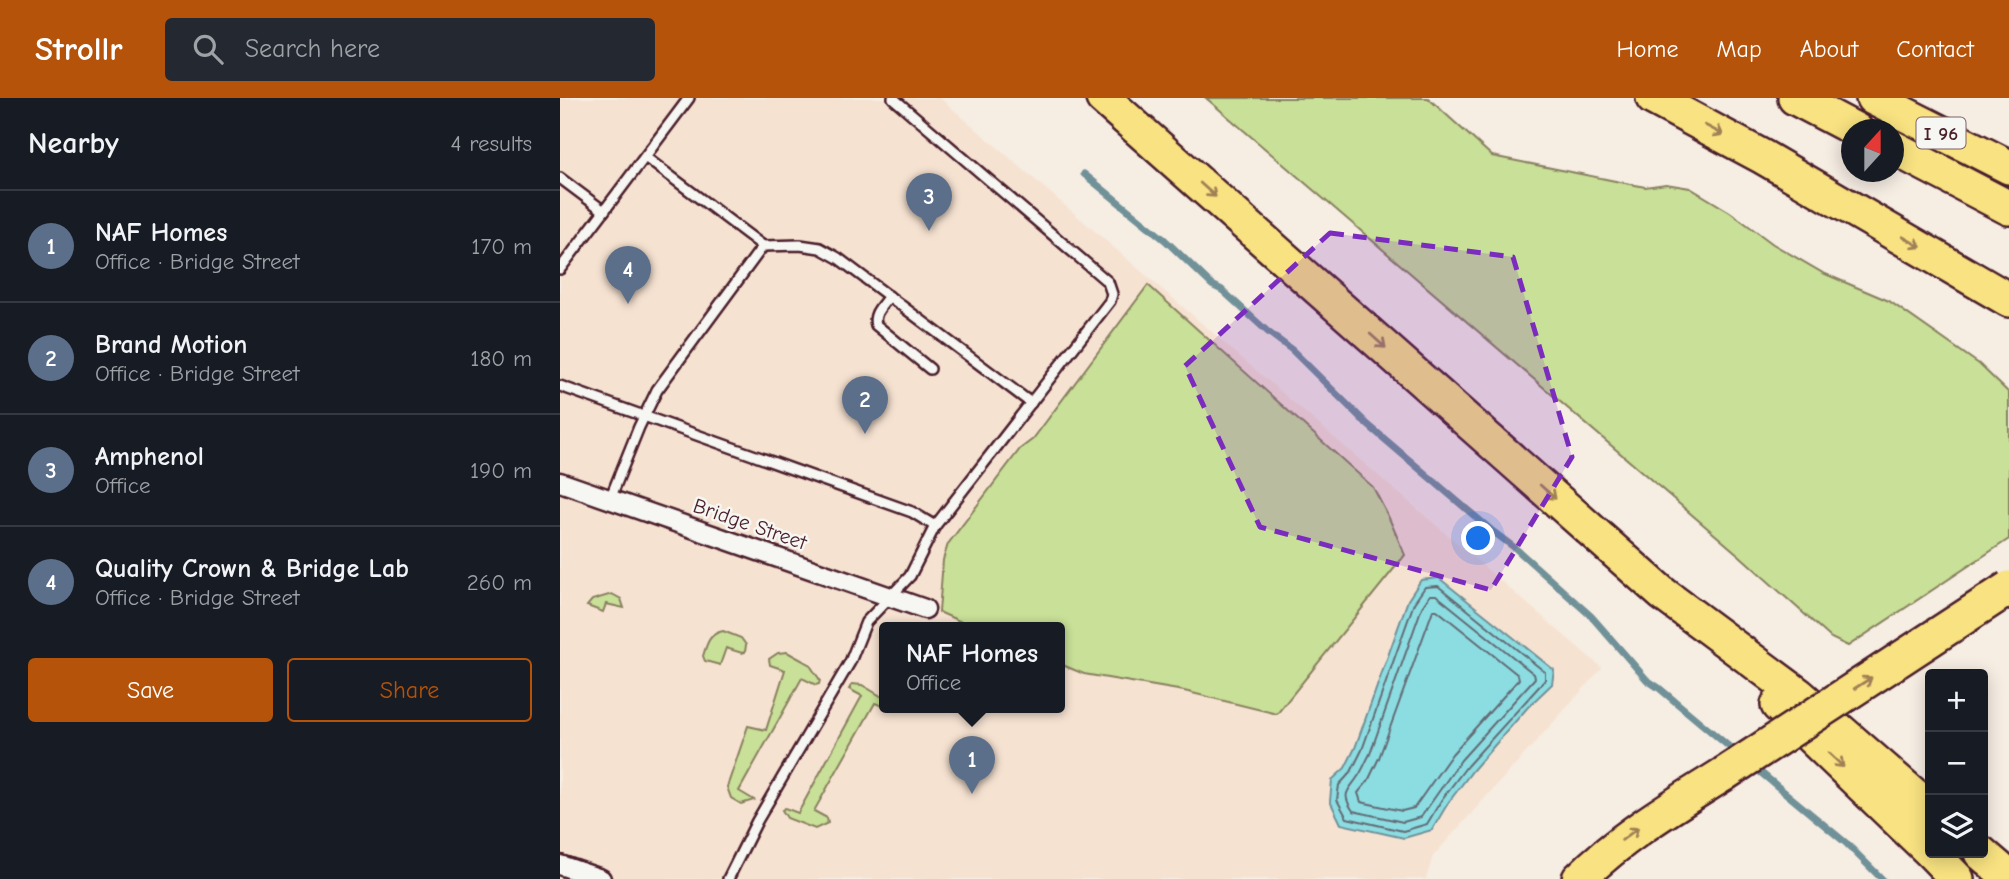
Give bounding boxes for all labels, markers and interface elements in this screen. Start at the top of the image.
search box [165,18,655,81]
text: Strollr [35,30,123,68]
icon: search [189,30,227,68]
text: Search here [245,34,380,64]
text: Home [1617,35,1678,63]
text: Map [1716,35,1762,63]
text: About [1800,35,1858,63]
text: Contact [1896,35,1974,63]
road number: I 96 [1916,118,1966,148]
north arrow [1841,119,1904,182]
one-way arrow [1703,123,1723,137]
text: Nearby [28,126,119,161]
text: 4 results [450,130,532,157]
pin: 3 [906,173,952,231]
one-way arrow [1199,182,1217,198]
text: NAF Homes [95,218,227,248]
text: 1 [46,233,56,260]
text: 170 m [471,233,532,260]
one-way arrow [1901,236,1921,250]
pin: 4 [605,246,651,304]
text: Office · Bridge Street [95,248,300,275]
text: Brand Motion [95,330,247,360]
one-way arrow [1369,333,1387,349]
text: 2 [45,345,57,372]
text: 180 m [470,345,532,372]
text: Office · Bridge Street [95,360,300,387]
pin: 2 [842,376,888,434]
text: Amphenol [95,442,204,472]
text: 3 [45,457,57,484]
text: 190 m [470,457,532,484]
text: Office [95,472,150,499]
one-way arrow [1539,484,1557,500]
street label: Bridge Street [690,493,811,555]
your location [1461,521,1495,555]
text: Quality Crown & Bridge Lab [95,554,409,584]
text: 4 [46,569,56,596]
text: 260 m [467,569,532,596]
text: Office · Bridge Street [95,584,300,611]
popup [879,622,1065,713]
text: NAF Homes [906,639,1038,669]
button: Save [28,658,273,722]
button: Share [287,658,532,722]
text: Office [906,669,961,696]
map controls [1925,669,1988,858]
button: + [1925,669,1988,732]
one-way arrow [1853,676,1872,690]
button: − [1925,732,1988,795]
pin: 1 [949,736,995,794]
one-way arrow [1827,751,1844,768]
button: layers [1925,795,1988,858]
one-way arrow [1621,827,1639,842]

